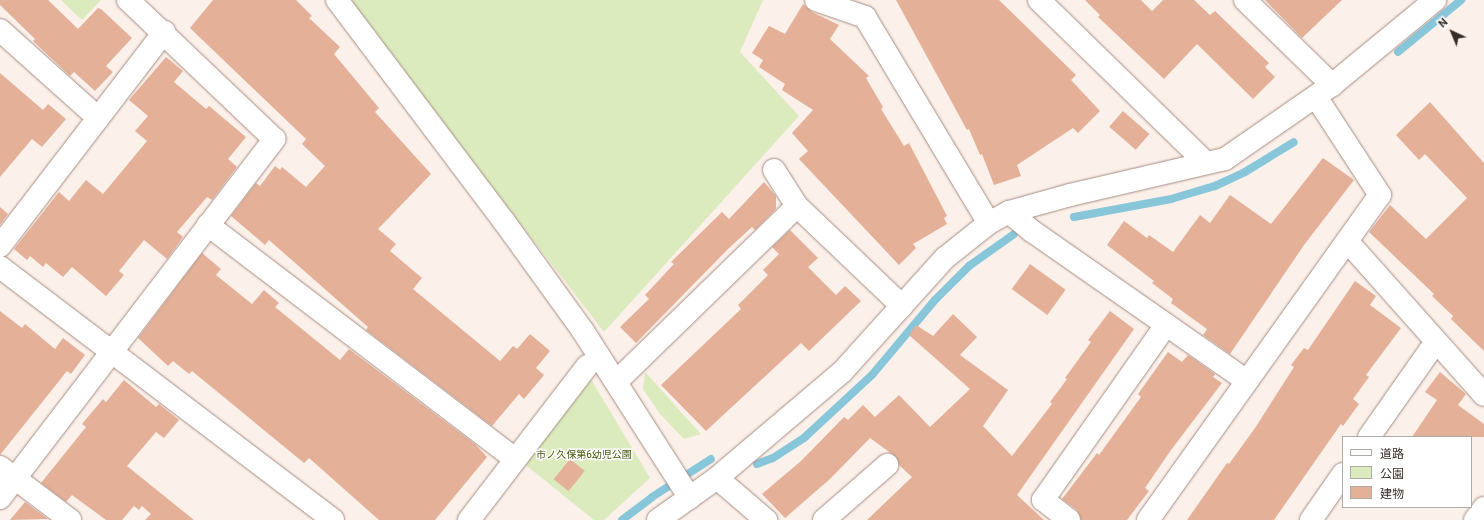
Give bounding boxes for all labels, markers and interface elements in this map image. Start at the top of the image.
north arrow [1432,12,1472,52]
text: N [1436,16,1451,30]
legend [1342,436,1472,508]
text: 道路 [1380,447,1404,461]
park label: 市ノ久保第6幼児公園 [536,449,632,461]
text: 公園 [1380,467,1404,481]
text: 建物 [1380,487,1404,501]

